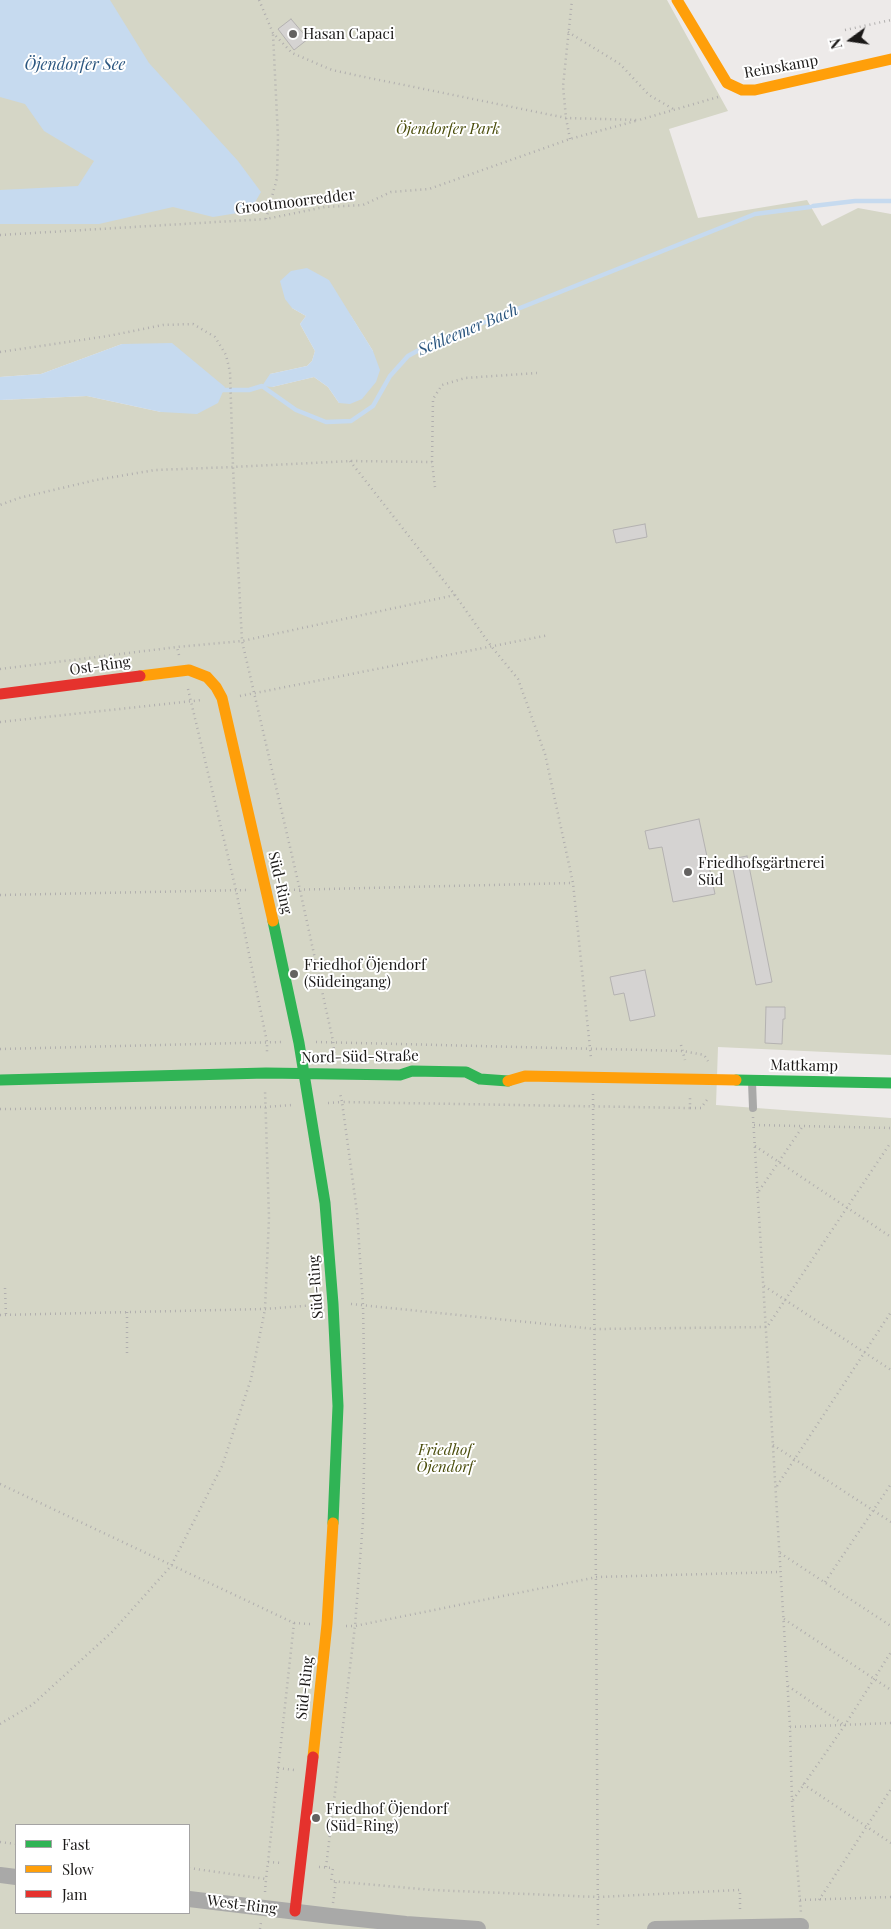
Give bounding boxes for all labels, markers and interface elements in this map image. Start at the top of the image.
north arrow [826,15,876,65]
place label: Hasan Capaci [303,25,394,43]
marker: Hasan Capaci [287,28,299,40]
text: N [826,37,846,51]
street label: Reinskamp [743,52,819,82]
water label: Öjendorfer See [25,55,125,75]
park label: Öjendorfer Park [396,120,500,138]
street label: Grootmoorredder [234,186,356,218]
water label: Schleemer Bach [415,300,521,360]
street label: Ost-Ring [68,653,132,679]
street label: Süd-Ring [264,850,296,916]
place label: Friedhofsgärtnerei Süd [698,854,825,889]
marker: Friedhofsgärtnerei Süd [682,866,694,878]
place label: Friedhof Öjendorf (Südeingang) [304,956,426,991]
marker: Friedhof Öjendorf (Südeingang) [288,968,300,980]
street label: Nord-Süd-Straße [301,1047,419,1067]
street label: Mattkamp [770,1056,838,1076]
street label: Süd-Ring [305,1255,327,1319]
park label: Friedhof Öjendorf [417,1441,473,1476]
street label: Süd-Ring [293,1655,317,1721]
place label: Friedhof Öjendorf (Süd-Ring) [326,1800,448,1835]
marker: Friedhof Öjendorf (Süd-Ring) [310,1812,322,1824]
legend [15,1824,190,1914]
text: Fast [62,1834,90,1854]
text: Slow [62,1859,94,1879]
text: Jam [62,1884,87,1904]
street label: West-Ring [206,1892,278,1918]

